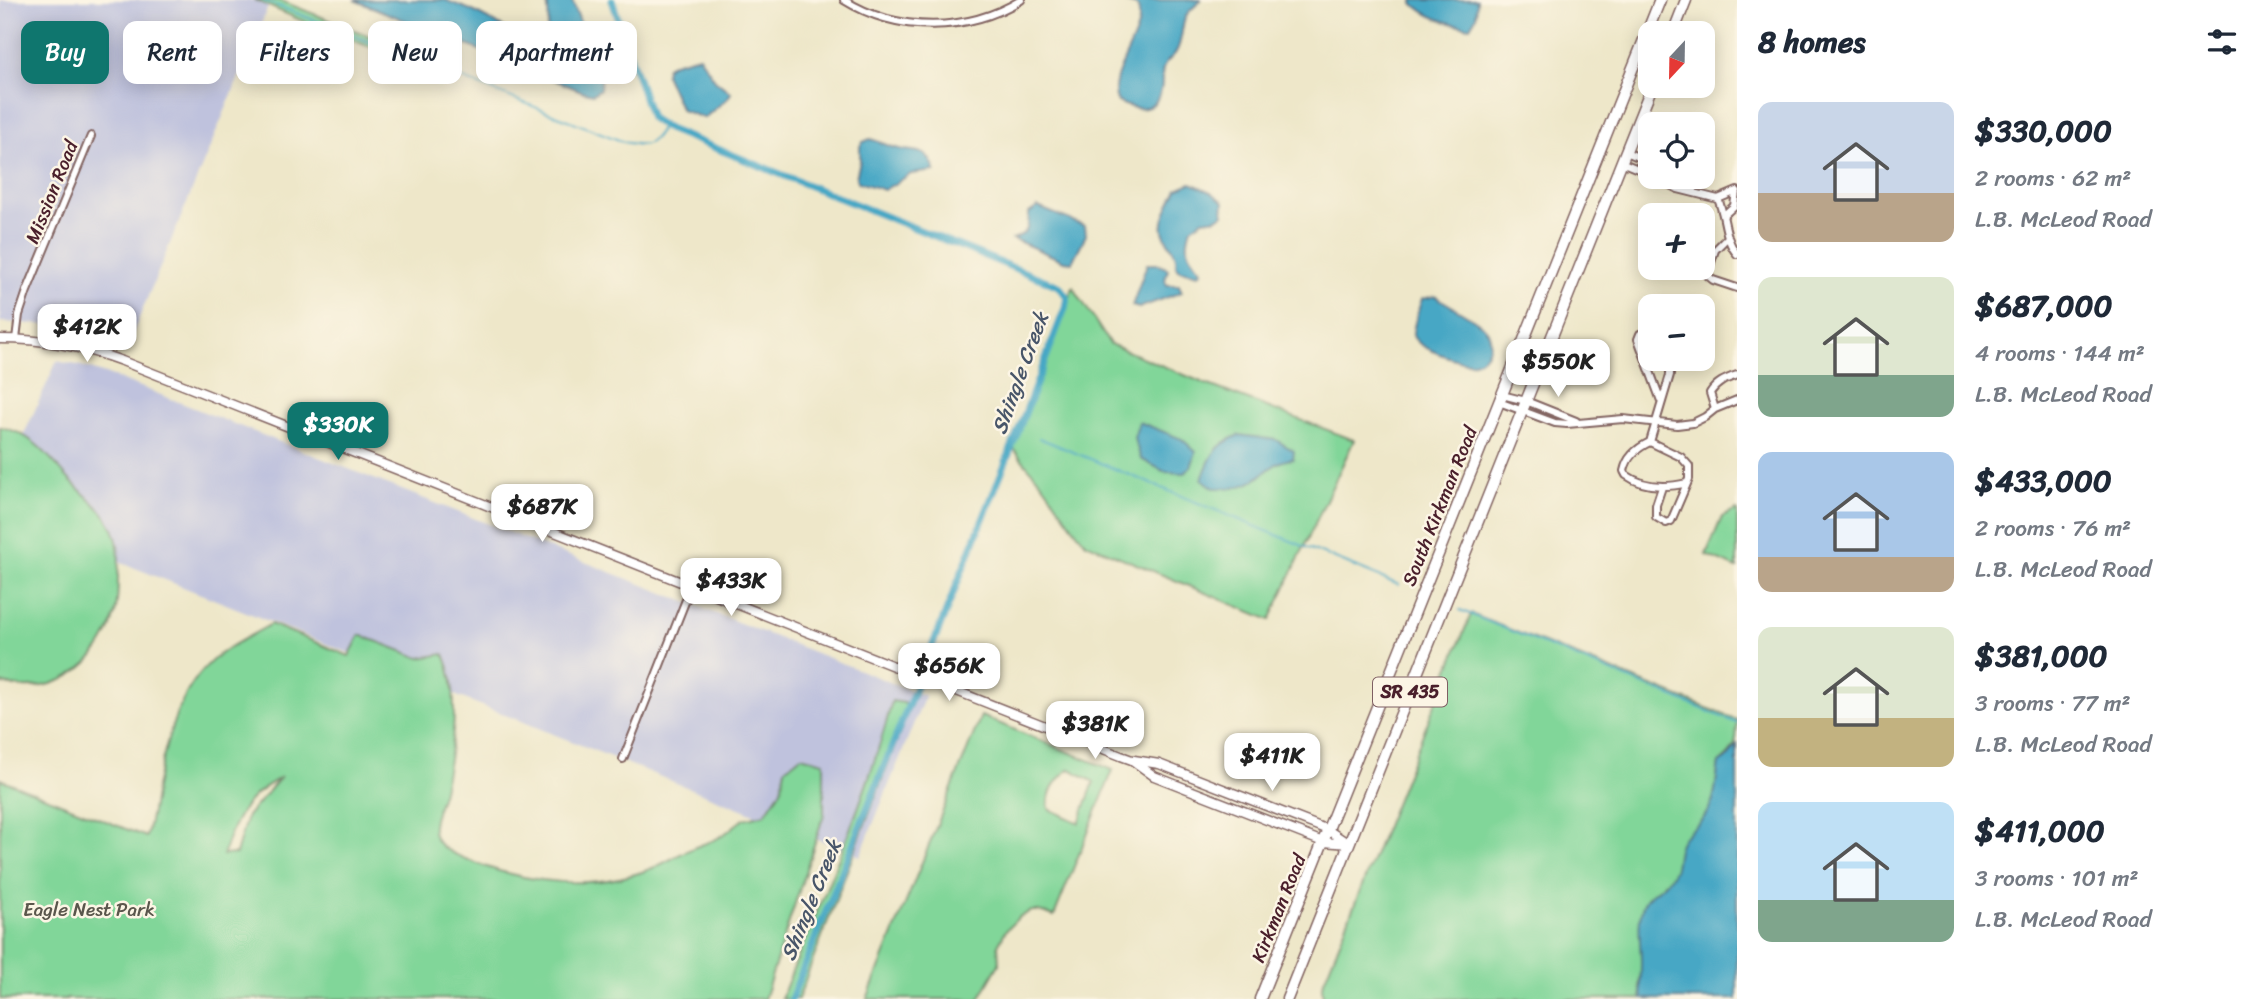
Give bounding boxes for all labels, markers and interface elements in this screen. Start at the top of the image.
text: 8 homes [1758,15,1866,69]
chip: Buy [21,21,109,84]
chip: Rent [123,21,222,84]
chip: Filters [236,21,354,84]
chip: New [368,21,462,84]
chip: Apartment [476,21,637,84]
north arrow [1638,21,1715,98]
map controls [1638,21,1715,371]
icon: filters [2203,23,2241,61]
text: $330,000 [1975,104,2112,158]
button: locate [1638,112,1715,189]
icon: home [1814,130,1898,214]
street label: Mission Road [16,134,88,249]
text: 2 rooms · 62 m² [1975,158,2131,199]
text: L.B. McLeod Road [1975,199,2152,240]
button: + [1638,203,1715,280]
text: $687,000 [1975,279,2112,333]
button: − [1638,294,1715,371]
pin: $412K [38,304,136,364]
water label: Shingle Creek [980,305,1060,440]
icon: home [1814,305,1898,389]
text: $412K [54,306,120,347]
text: 4 rooms · 144 m² [1975,333,2145,374]
pin: $550K [1509,340,1607,399]
text: $550K [1522,341,1594,382]
text: L.B. McLeod Road [1975,374,2152,415]
pin: $330K [289,402,387,462]
text: $330K [303,404,373,445]
street label: South Kirkman Road [1392,419,1487,591]
text: $433,000 [1975,454,2112,508]
icon: home [1814,480,1898,564]
pin: $687K [493,484,591,544]
text: $687K [507,486,577,527]
text: 2 rooms · 76 m² [1975,508,2131,549]
text: L.B. McLeod Road [1975,549,2152,590]
pin: $433K [682,558,780,618]
text: $433K [696,560,766,601]
text: $381,000 [1975,629,2108,683]
pin: $656K [900,644,998,703]
text: $656K [914,645,984,686]
icon: home [1814,655,1898,739]
road number: SR 435 [1373,678,1447,706]
text: 3 rooms · 77 m² [1975,683,2131,724]
pin: $381K [1046,702,1144,761]
text: $381K [1062,703,1128,744]
text: L.B. McLeod Road [1975,724,2152,765]
pin: $411K [1223,734,1321,793]
text: $411K [1240,735,1304,776]
text: $411,000 [1975,804,2105,858]
icon: home [1814,830,1898,914]
water label: Shingle Creek [769,832,853,966]
street label: Kirkman Road [1242,848,1316,967]
text: 3 rooms · 101 m² [1975,858,2139,899]
park label: Eagle Nest Park [23,893,155,926]
text: L.B. McLeod Road [1975,899,2152,940]

